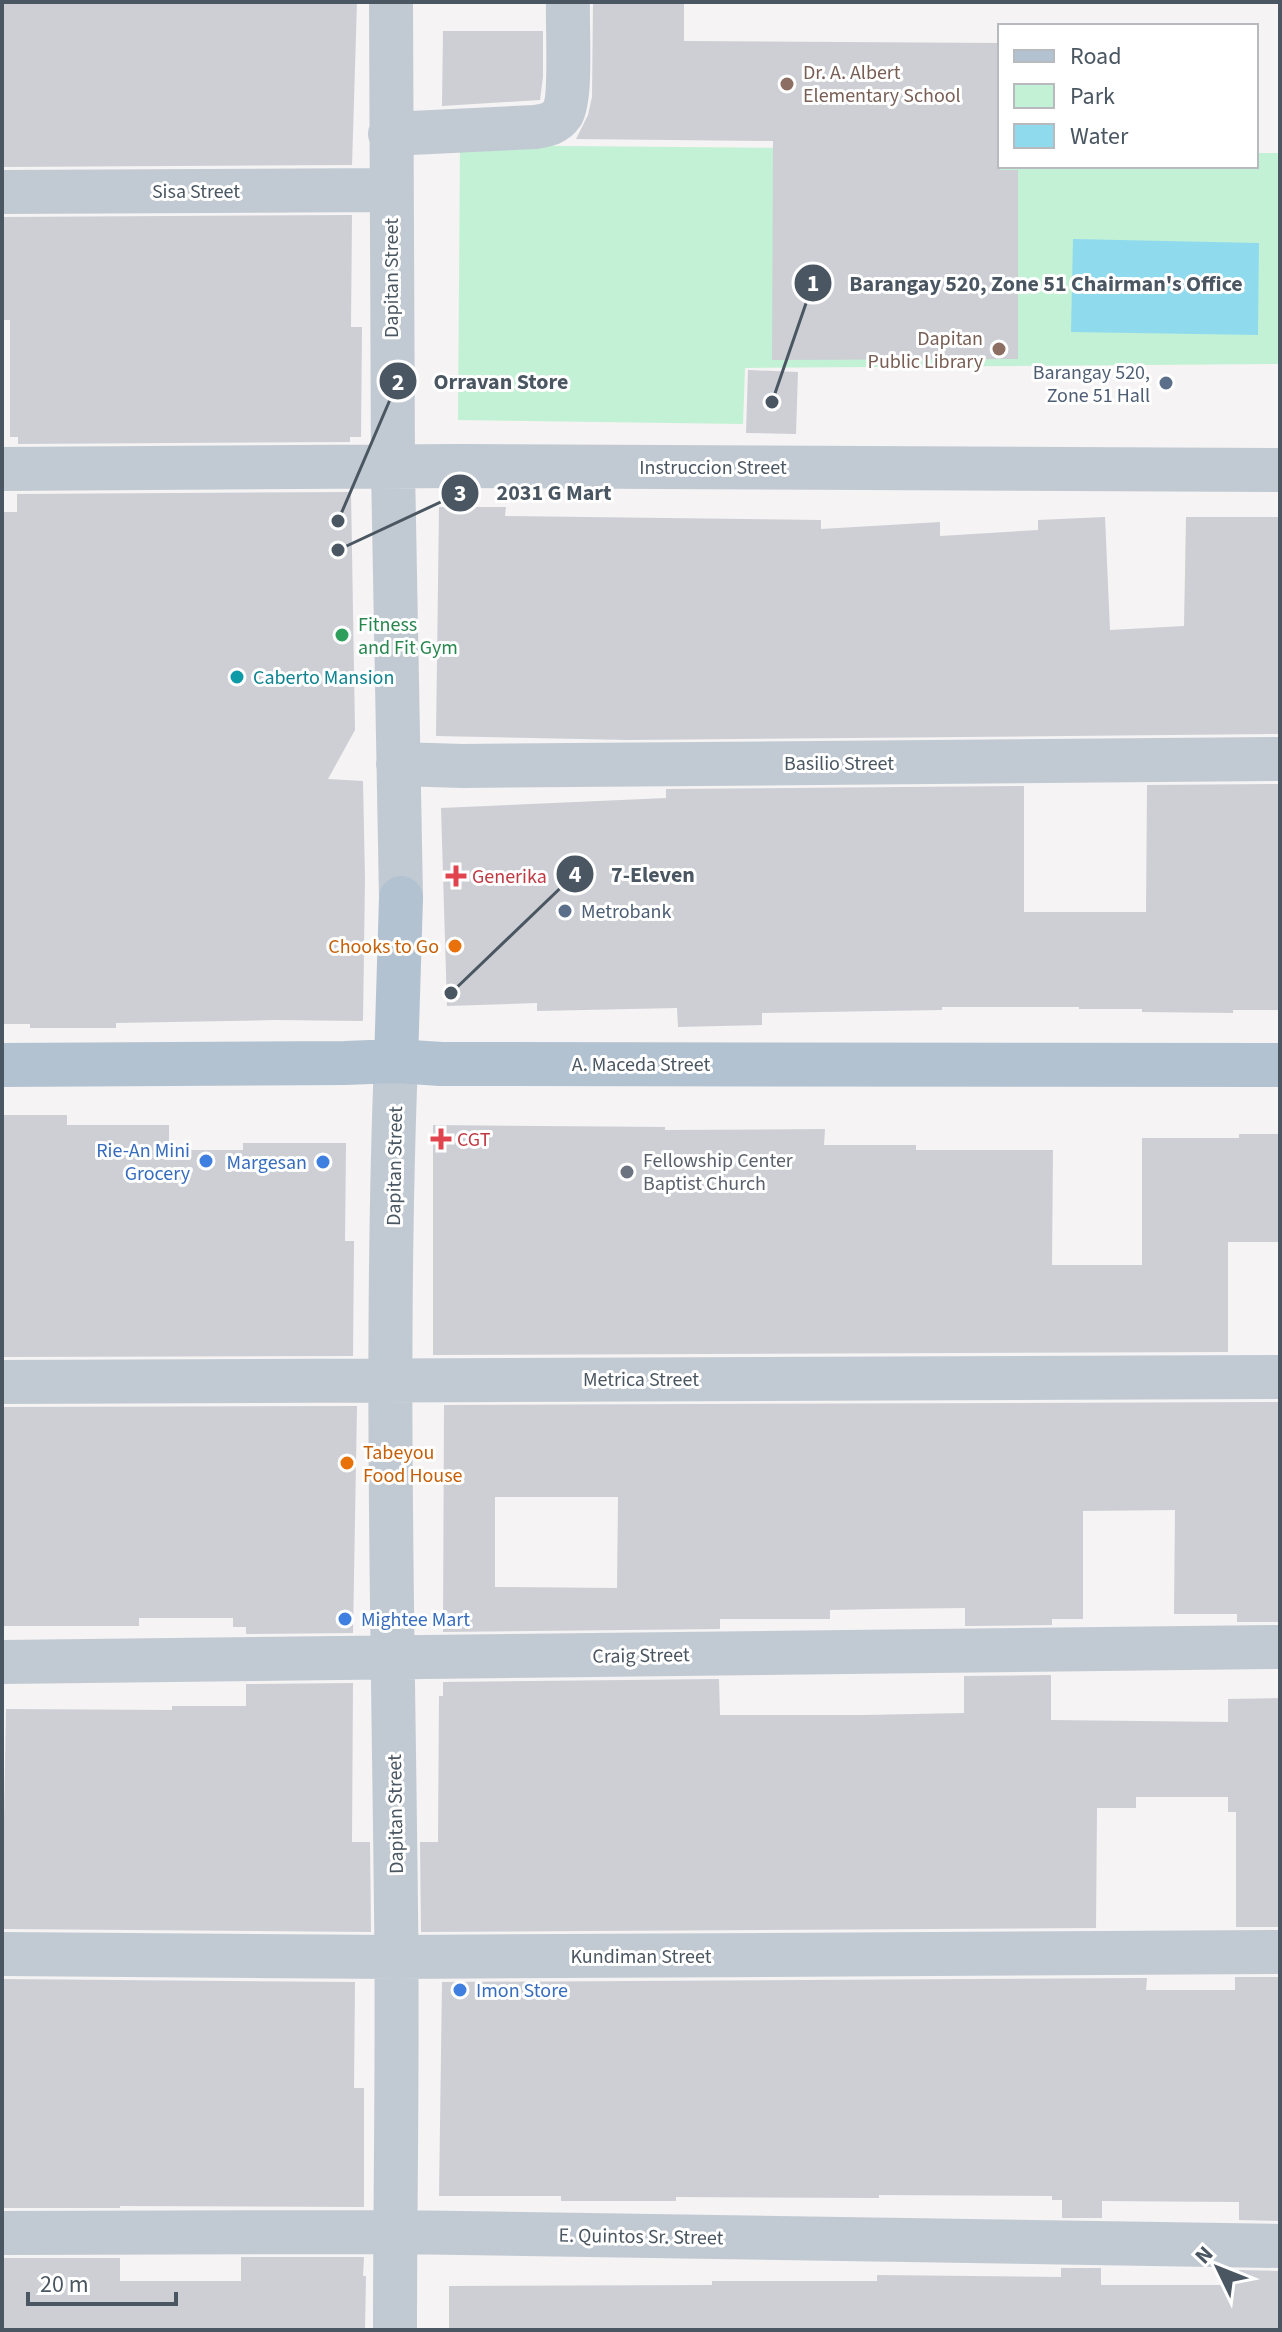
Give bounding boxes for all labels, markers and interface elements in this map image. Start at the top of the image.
legend [998,24,1258,168]
text: Road [1070,39,1122,74]
place label: Dr. A. Albert Elementary School [803,59,961,110]
marker: Dr. A. Albert Elementary School [778,75,796,93]
text: Park [1070,79,1115,114]
text: Water [1070,119,1129,154]
street label: Sisa Street [152,178,240,206]
street label: Dapitan Street [378,218,406,338]
callout: Barangay 520, Zone 51 Chairman's Office [793,260,1258,306]
text: 1 [807,266,819,301]
text: Barangay 520, Zone 51 Chairman's Office [849,268,1243,300]
place label: Dapitan Public Library [868,325,984,376]
marker: Dapitan Public Library [990,340,1008,358]
callout: Orravan Store [378,358,584,404]
place label: Barangay 520, Zone 51 Hall [1033,359,1150,410]
text: 2 [392,365,404,400]
text: Orravan Store [434,366,568,398]
marker: Barangay 520, Zone 51 Hall [1157,374,1175,392]
street label: Instruccion Street [639,454,787,482]
callout: 2031 G Mart [440,470,627,516]
text: 3 [454,476,466,511]
text: 2031 G Mart [497,477,612,509]
place label: Fitness and Fit Gym [358,611,458,662]
marker: Fitness and Fit Gym [333,626,351,644]
place label: Caberto Mansion [253,664,394,692]
marker: Caberto Mansion [228,668,246,686]
street label: Basilio Street [784,750,894,778]
callout: 7-Eleven [555,851,711,897]
text: 4 [569,857,582,892]
text: 7-Eleven [611,859,695,891]
place label: Generika [472,863,547,891]
marker: Generika [447,867,465,885]
place label: Metrobank [581,898,671,926]
marker: Metrobank [556,902,574,920]
place label: Chooks to Go [328,933,439,961]
marker: Chooks to Go [446,937,464,955]
street label: A. Maceda Street [572,1051,710,1079]
street label: Dapitan Street [380,1106,410,1226]
place label: CGT [457,1126,491,1154]
marker: CGT [432,1130,450,1148]
place label: Rie-An Mini Grocery [96,1137,191,1188]
place label: Fellowship Center Baptist Church [643,1147,793,1198]
place label: Margesan [227,1149,307,1177]
marker: Rie-An Mini Grocery [197,1152,215,1170]
marker: Margesan [314,1153,332,1171]
marker: Fellowship Center Baptist Church [618,1163,636,1181]
street label: Metrica Street [583,1366,699,1394]
place label: Tabeyou Food House [363,1439,463,1490]
marker: Tabeyou Food House [338,1454,356,1472]
place label: Mightee Mart [361,1606,470,1634]
marker: Mightee Mart [336,1610,354,1628]
street label: Craig Street [592,1641,690,1671]
street label: Dapitan Street [381,1754,411,1874]
street label: Kundiman Street [571,1943,712,1971]
place label: Imon Store [476,1977,568,2005]
marker: Imon Store [451,1981,469,1999]
street label: E. Quintos Sr. Street [558,2222,724,2252]
north arrow [1178,2228,1258,2308]
text: N [1187,2239,1221,2271]
scale bar [28,2256,176,2306]
text: 20 m [40,2267,89,2302]

